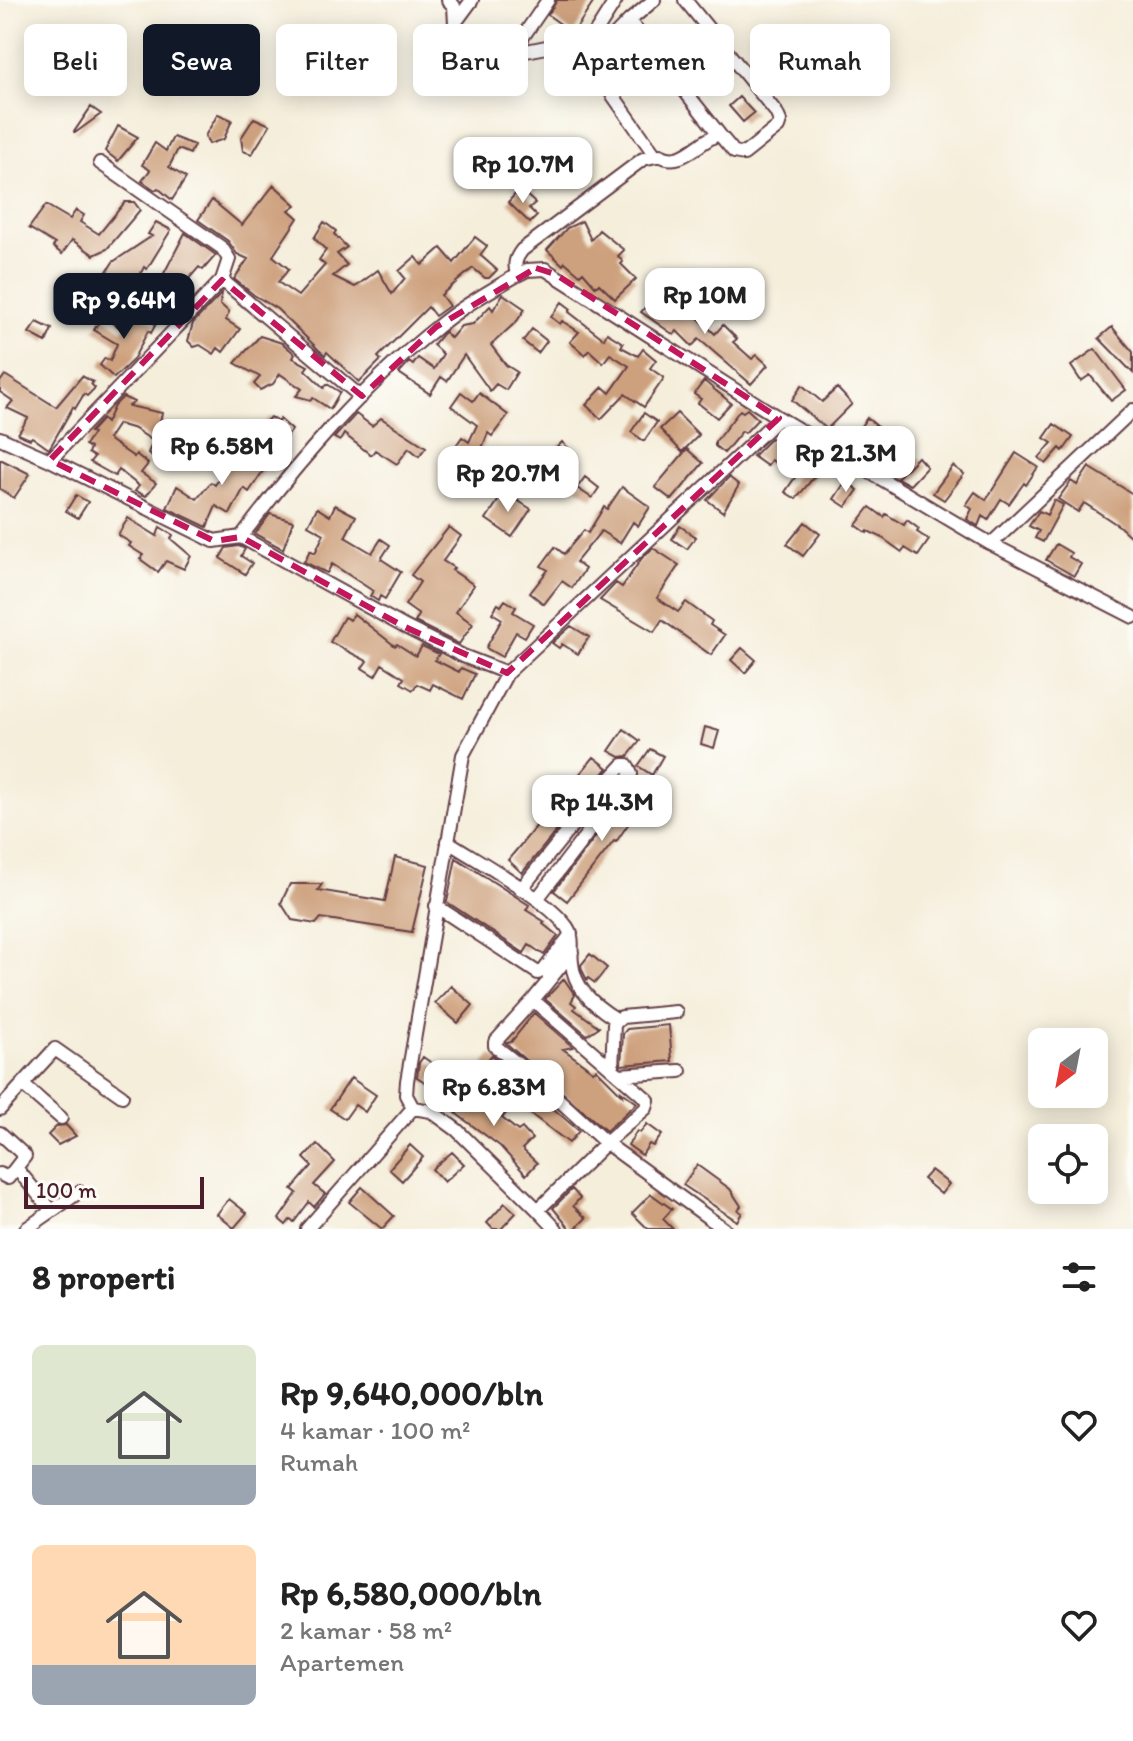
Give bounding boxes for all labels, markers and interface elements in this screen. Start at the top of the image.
chip: Beli [24,24,127,96]
chip: Sewa [143,24,260,96]
chip: Filter [276,24,397,96]
chip: Baru [413,24,528,96]
chip: Apartemen [544,24,734,96]
chip: Rumah [750,24,890,96]
pin: Rp 10.7M [440,137,606,205]
text: Rp 10.7M [471,147,575,179]
pin: Rp 10M [640,268,770,336]
pin: Rp 9.64M [41,273,207,341]
text: Rp 10M [663,278,747,310]
text: Rp 9.64M [71,283,177,315]
pin: Rp 6.58M [139,419,305,487]
pin: Rp 21.3M [763,426,929,494]
text: Rp 6.58M [170,429,274,461]
text: Rp 21.3M [795,436,897,468]
pin: Rp 20.7M [425,446,591,514]
text: Rp 20.7M [456,456,560,488]
pin: Rp 14.3M [519,775,685,843]
text: Rp 14.3M [550,785,654,817]
north arrow [1028,1028,1108,1108]
map controls [1028,1028,1108,1204]
pin: Rp 6.83M [411,1060,577,1128]
text: Rp 6.83M [442,1070,546,1102]
button: locate [1028,1124,1108,1204]
scale bar [24,1173,204,1209]
text: 100 m [36,1177,97,1204]
icon: filters [1057,1255,1101,1299]
text: 8 properti [32,1257,175,1298]
text: Rp 9,640,000/bln [280,1373,543,1414]
icon: home [96,1377,192,1473]
icon: heart [1057,1403,1101,1447]
text: 4 kamar · 100 m² [280,1414,470,1446]
text: Rumah [280,1446,358,1478]
text: Rp 6,580,000/bln [280,1573,541,1614]
icon: home [96,1577,192,1673]
icon: heart [1057,1603,1101,1647]
text: 2 kamar · 58 m² [280,1614,452,1646]
text: Apartemen [280,1646,404,1678]

